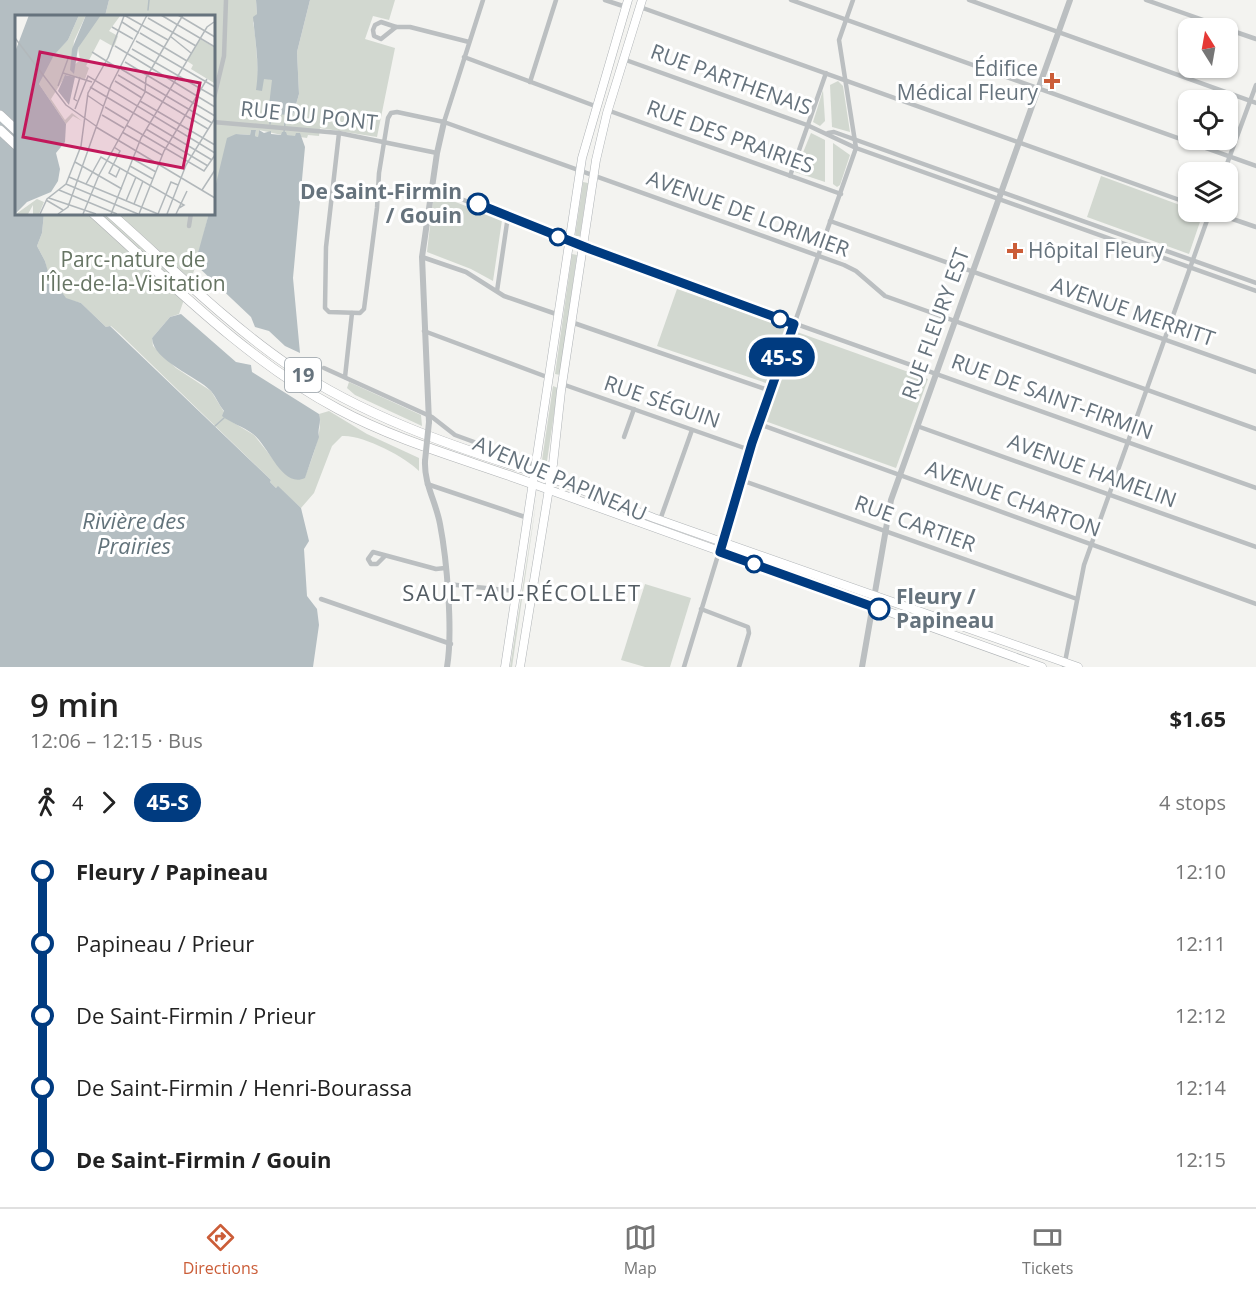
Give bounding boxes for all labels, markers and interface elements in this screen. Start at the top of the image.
inset map [15,15,214,214]
north arrow [1178,18,1238,78]
map controls [1178,18,1238,222]
street label: RUE PARTHENAIS [647,37,816,121]
place label: Édifice Médical Fleury [897,54,1038,106]
marker: Édifice Médical Fleury [1043,72,1061,90]
button: locate [1178,90,1238,150]
street label: RUE DES PRAIRIES [643,93,818,179]
street label: RUE DU PONT [239,94,379,136]
button: layers [1178,162,1238,222]
street label: AVENUE DE LORIMIER [643,163,854,263]
place label: De Saint-Firmin / Gouin [300,177,462,229]
marker: De Saint-Firmin / Gouin [467,193,489,215]
unlabelled marker [549,228,567,246]
place label: Hôpital Fleury [1028,236,1165,264]
marker: Hôpital Fleury [1006,242,1024,260]
street label: RUE FLEURY EST [895,244,976,403]
park label: Parc-nature de l'Île-de-la-Visitation [40,245,226,297]
street label: AVENUE MERRITT [1048,270,1219,352]
unlabelled marker [771,310,789,328]
line badge: 45-S [740,338,824,376]
text: 45-S [761,343,803,371]
street label: RUE DE SAINT-FIRMIN [948,347,1157,446]
road number: 19 [285,358,321,392]
street label: RUE SÉGUIN [601,368,724,434]
street label: AVENUE HAMELIN [1004,427,1181,514]
street label: AVENUE PAPINEAU [469,429,652,527]
street label: AVENUE CHARTON [922,453,1105,543]
street label: RUE CARTIER [851,488,980,558]
water label: Rivière des Prairies [82,505,186,560]
unlabelled marker [745,555,763,573]
district label: SAULT-AU-RÉCOLLET [402,577,642,607]
place label: Fleury / Papineau [896,582,994,634]
marker: Fleury / Papineau [868,598,890,620]
text: 9 min [30,682,119,727]
text: $1.65 [1169,703,1226,733]
text: 12:06 – 12:15 · Bus [30,727,203,754]
icon: walk [30,786,63,819]
icon: forward [92,786,125,819]
text: 45-S [146,788,189,816]
text: 4 [72,789,83,816]
text: 4 stops [1159,789,1226,816]
text: Fleury / Papineau [76,856,268,886]
text: 12:10 [1175,858,1226,885]
text: Papineau / Prieur [76,928,254,958]
text: 12:11 [1175,930,1226,957]
text: De Saint-Firmin / Prieur [76,1000,316,1030]
text: 12:12 [1175,1002,1226,1029]
text: De Saint-Firmin / Henri-Bourassa [76,1072,412,1102]
text: 12:14 [1175,1074,1226,1101]
text: De Saint-Firmin / Gouin [76,1144,331,1174]
text: 12:15 [1175,1146,1226,1173]
tab: Directions [183,1221,258,1279]
tab: Map [624,1221,657,1279]
tab: Tickets [1022,1221,1073,1279]

